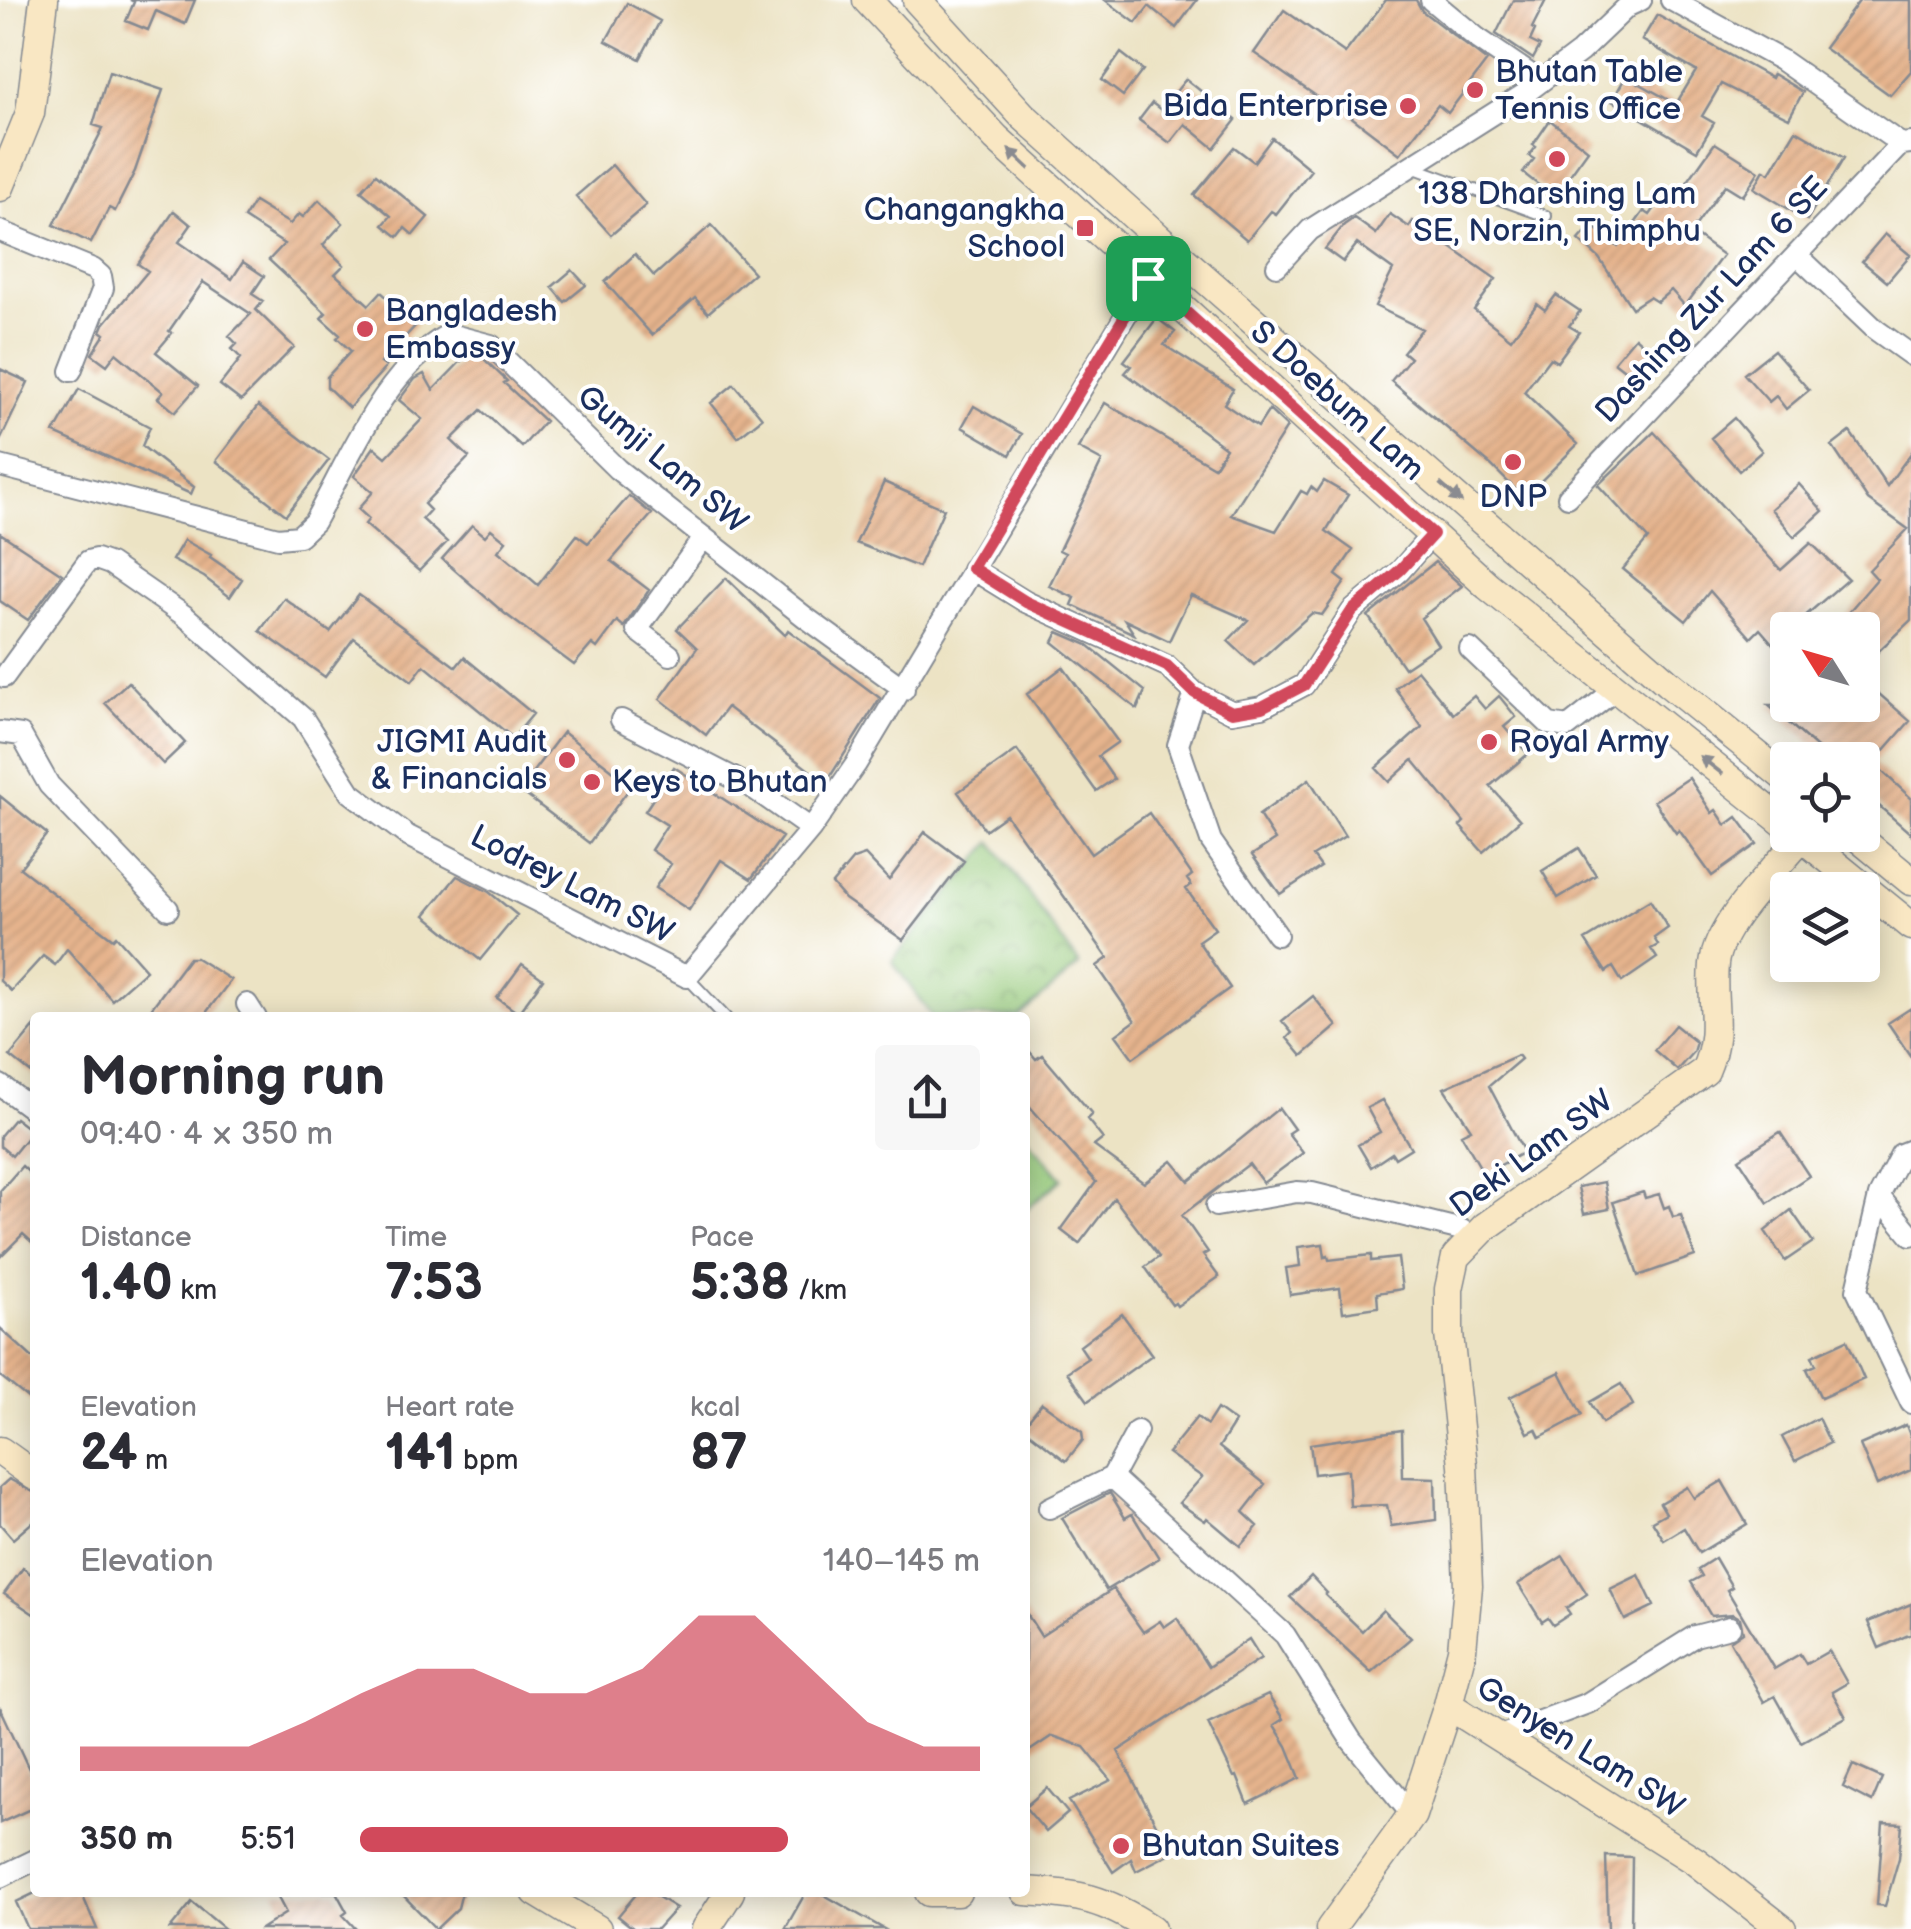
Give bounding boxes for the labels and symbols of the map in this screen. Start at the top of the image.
place label: Bhutan Table Tennis Office [1495,53,1683,129]
marker: Bhutan Table Tennis Office [1464,79,1486,101]
place label: Bida Enterprise [1163,87,1388,126]
marker: Bida Enterprise [1397,95,1419,117]
one-way arrow [1007,148,1031,171]
marker: 138 Dharshing Lam SE, Norzin, Thimphu [1546,148,1568,170]
street label: Dashing Zur Lam 6 SE [1588,169,1836,431]
place label: 138 Dharshing Lam SE, Norzin, Thimphu [1413,175,1701,251]
place label: Changangkha School [864,191,1065,267]
marker: Changangkha School [1074,217,1096,239]
pin [1106,236,1191,321]
place label: Bangladesh Embassy [385,292,557,368]
street label: S Doebum Lam [1242,313,1432,489]
marker: Bangladesh Embassy [354,318,376,340]
street label: Gumji Lam SW [569,377,755,543]
marker: DNP [1502,451,1524,473]
place label: DNP [1479,478,1547,517]
one-way arrow [1438,481,1463,503]
north arrow [1770,612,1880,722]
place label: JIGMI Audit & Financials [371,723,547,799]
place label: Royal Army [1509,723,1670,762]
marker: Royal Army [1478,731,1500,753]
marker: JIGMI Audit & Financials [556,749,578,771]
one-way arrow [1698,756,1724,776]
place label: Keys to Bhutan [612,763,828,802]
marker: Keys to Bhutan [581,771,603,793]
street label: Lodrey Lam SW [464,817,680,953]
street label: Deki Lam SW [1443,1082,1621,1226]
street label: Genyen Lam SW [1469,1668,1691,1828]
place label: Bhutan Suites [1141,1827,1340,1866]
marker: Bhutan Suites [1110,1835,1132,1857]

